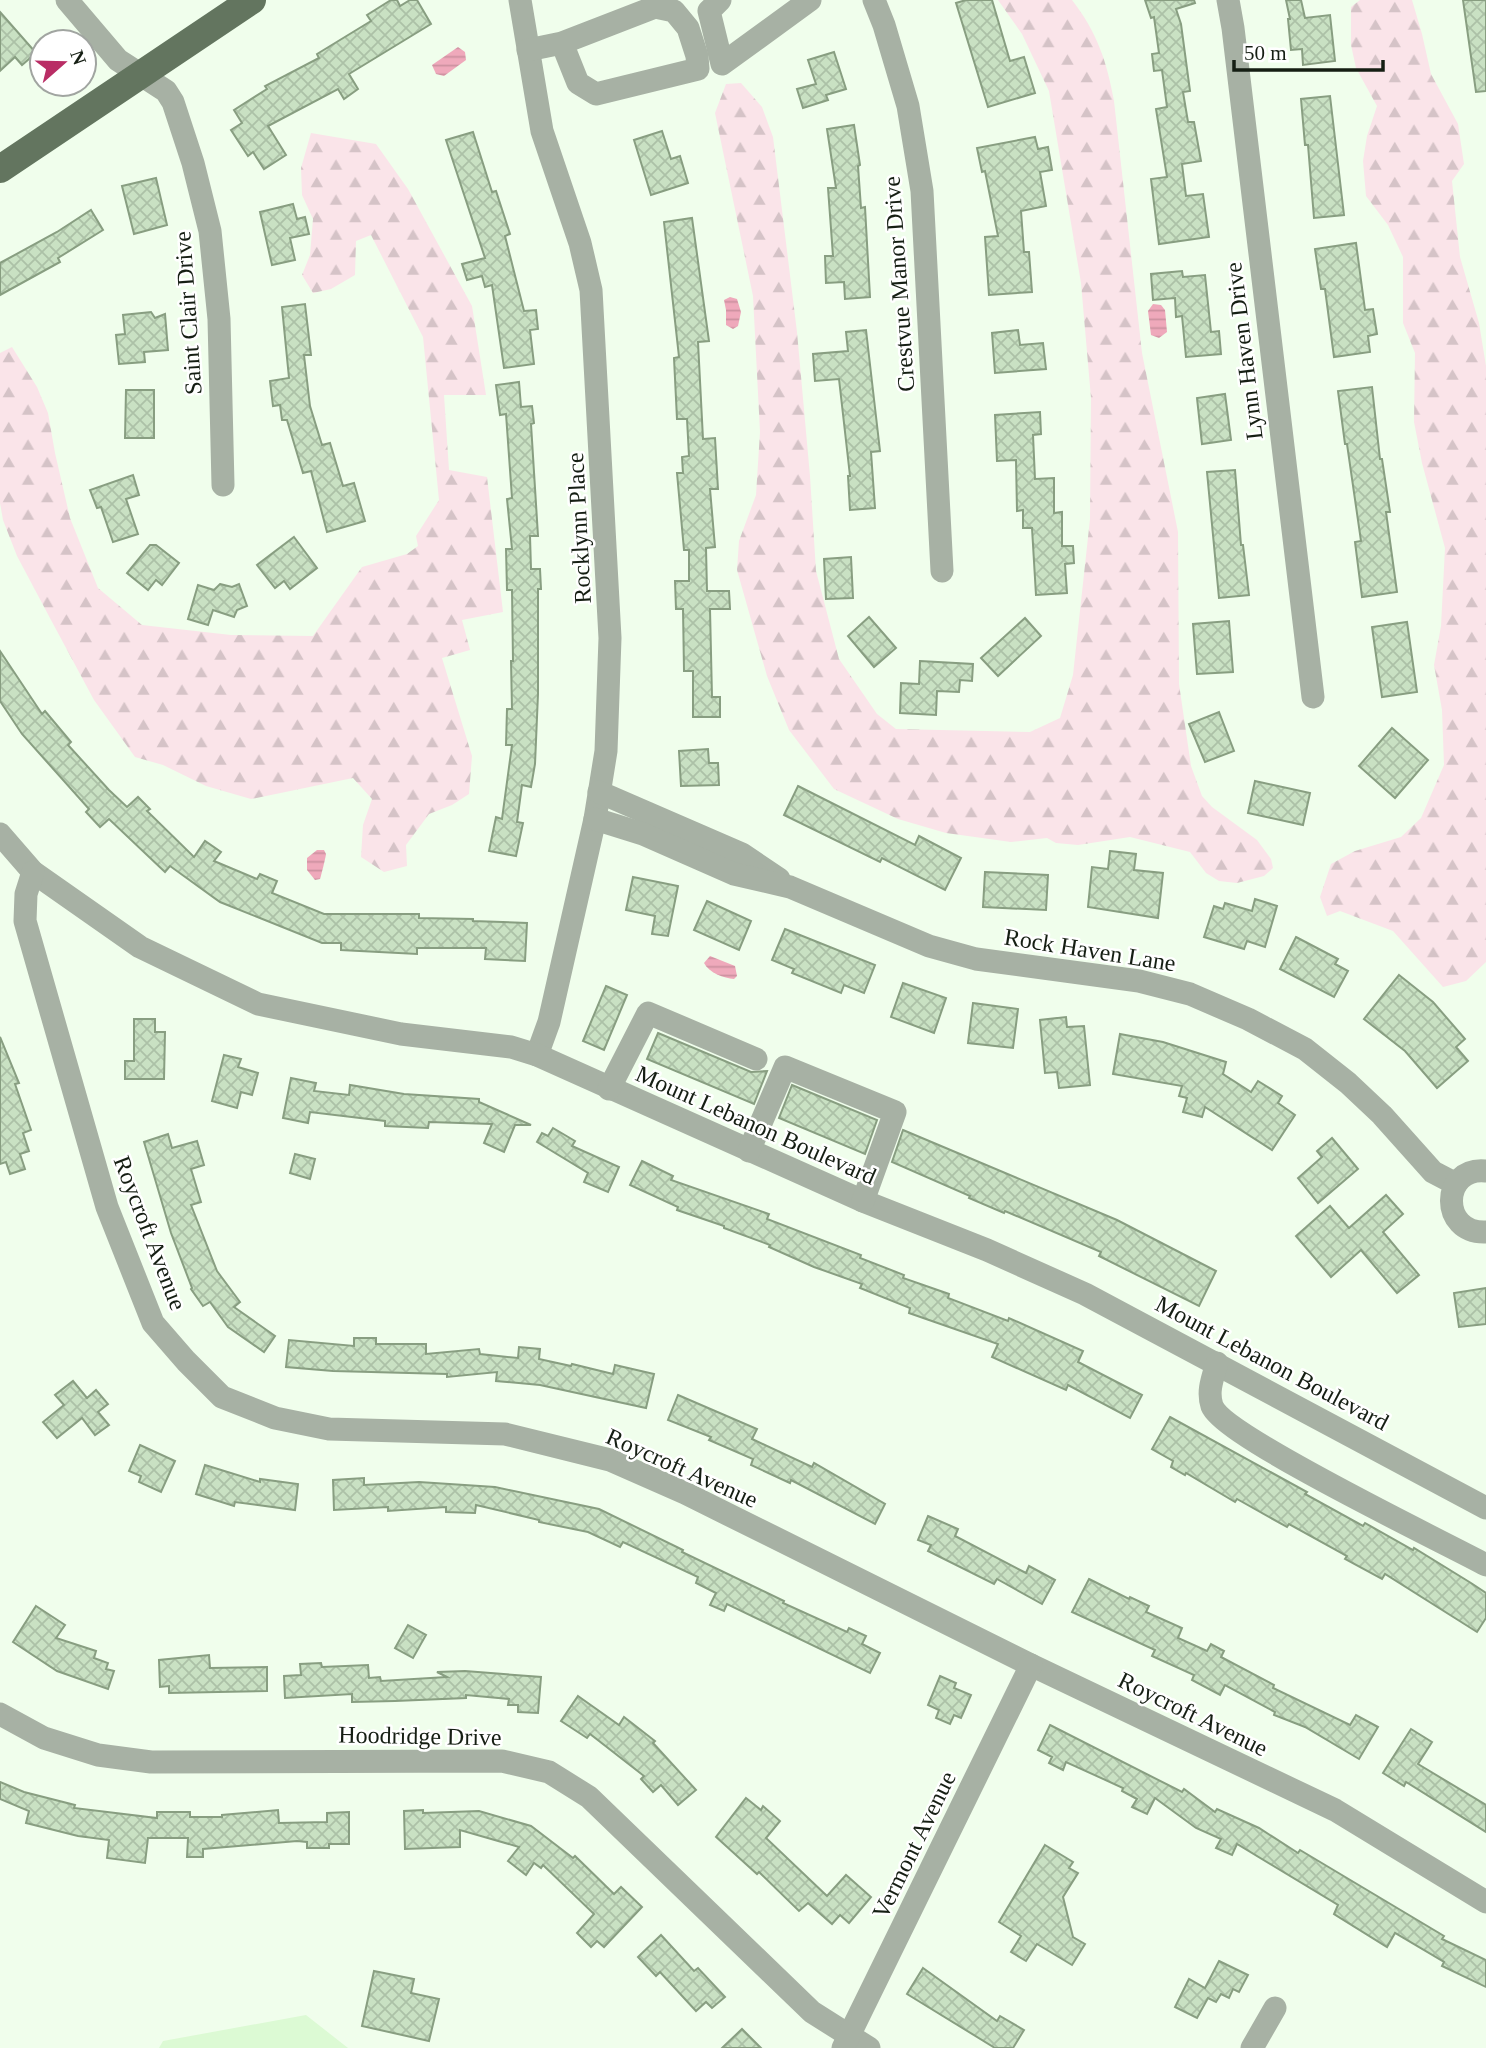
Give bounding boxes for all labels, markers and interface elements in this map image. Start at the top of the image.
north arrow [28,28,98,98]
scale bar [1234,28,1383,72]
text: 50 m [1244,41,1287,65]
text: N [66,47,91,68]
street label: Crestvue Manor Drive [878,175,920,393]
street label: Saint Clair Drive [169,230,207,396]
street label: Lynn Haven Drive [1220,261,1268,441]
street label: Rocklynn Place [562,452,596,604]
street label: Rock Haven Lane [1002,924,1178,976]
street label: Mount Lebanon Boulevard [632,1060,880,1190]
street label: Roycroft Avenue [109,1152,191,1314]
street label: Mount Lebanon Boulevard [1151,1291,1393,1435]
street label: Roycroft Avenue [602,1423,762,1513]
street label: Roycroft Avenue [1114,1667,1272,1761]
street label: Hoodridge Drive [338,1722,502,1750]
street label: Vermont Avenue [867,1767,961,1923]

